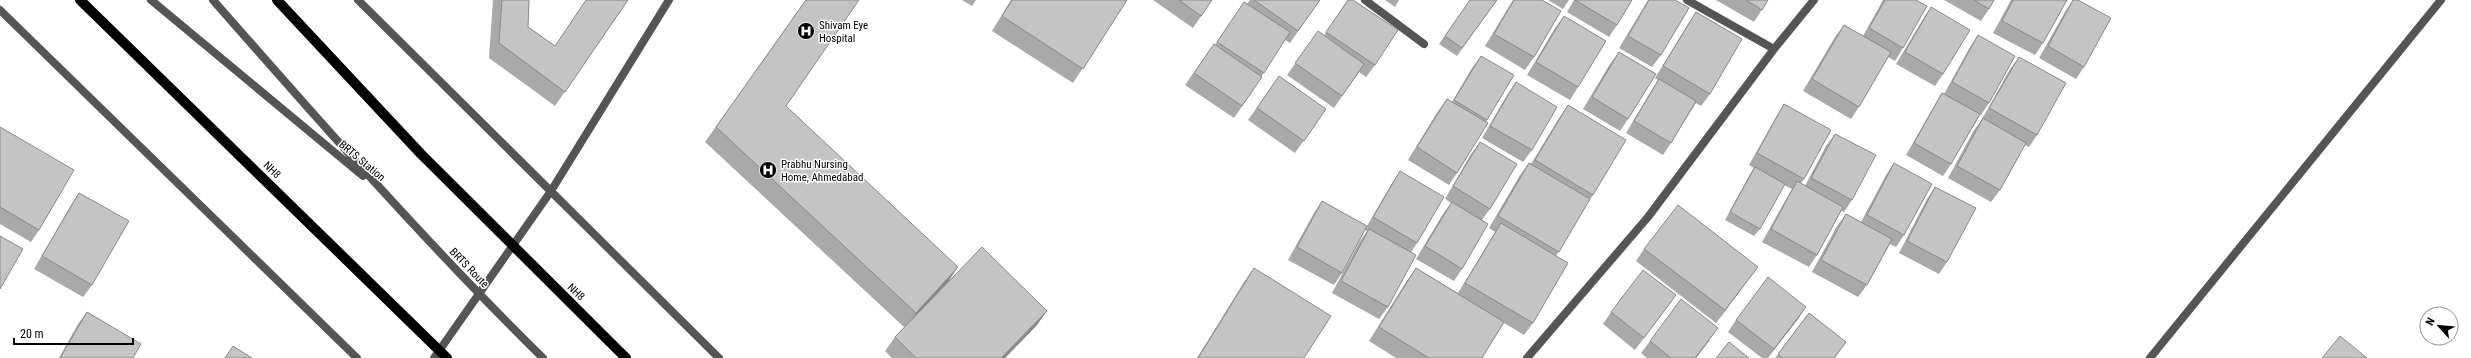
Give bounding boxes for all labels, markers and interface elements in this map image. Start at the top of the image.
place label: Shivam Eye Hospital [819,19,868,45]
hospital icon: Shivam Eye Hospital [796,21,816,41]
street label: BRTS Station [336,138,388,184]
place label: Prabhu Nursing Home, Ahmedabad [781,158,863,184]
street label: NH8 [261,159,283,181]
hospital icon: Prabhu Nursing Home, Ahmedabad [758,160,778,180]
street label: BRTS Route [447,245,491,291]
street label: NH8 [565,281,587,303]
north arrow [2419,306,2459,346]
text: N [2423,316,2438,328]
scale bar [14,320,133,346]
text: 20 m [20,327,44,341]

